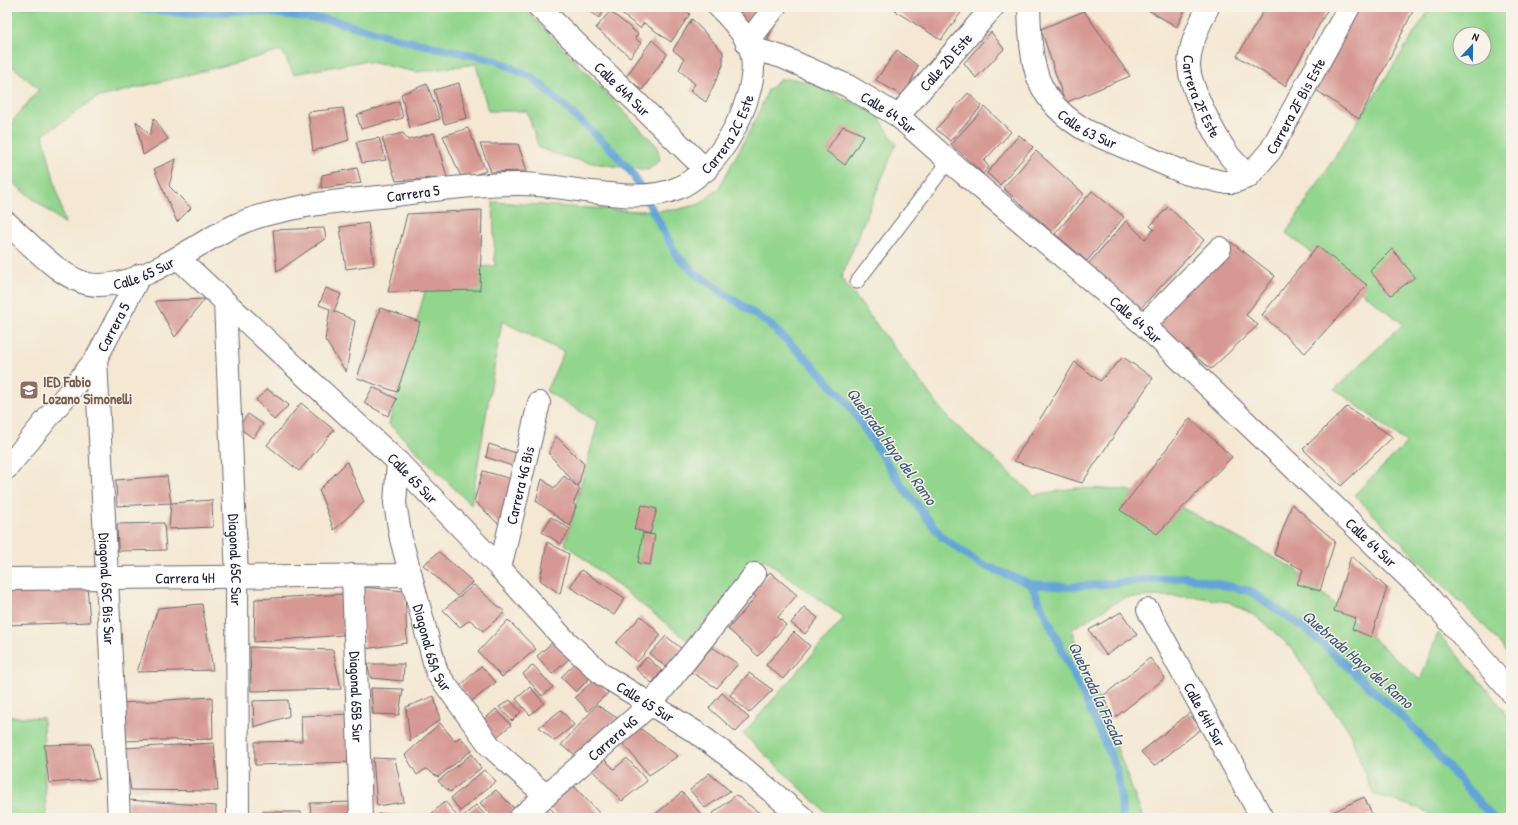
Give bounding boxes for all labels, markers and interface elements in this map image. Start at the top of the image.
north arrow [1452,26,1492,66]
street label: Calle 2D Este [914,28,977,95]
text: N [1470,29,1481,44]
street label: Carrera 2F Este [1178,54,1226,141]
street label: Carrera 2F Bis Este [1260,54,1330,158]
street label: Calle 64A Sur [590,56,656,121]
street label: Calle 64 Sur [857,86,922,139]
street label: Carrera 2C Este [696,92,758,179]
street label: Calle 63 Sur [1053,104,1121,153]
street label: Carrera 5 [385,179,441,207]
street label: Calle 65 Sur [111,251,178,294]
street label: Calle 64 Sur [1106,290,1168,348]
street label: Carrera 5 [91,298,135,355]
place label: IED Fabio Lozano Simonelli [43,371,132,409]
school or university icon: IED Fabio Lozano Simonelli [18,379,40,401]
water label: Quebrada Haya del Ramo [842,383,943,510]
street label: Carrera 4G Bis [500,444,539,527]
street label: Calle 65 Sur [383,447,443,509]
street label: Calle 64 Sur [1341,512,1402,572]
street label: Diagonal 65C Sur [224,513,248,606]
street label: Diagonal 65C Bis Sur [94,532,121,645]
street label: Carrera 4H [155,566,215,588]
street label: Diagonal 65A Sur [408,602,457,696]
water label: Quebrada Haya del Ramo [1298,605,1419,714]
water label: Quebrada la Fiscala [1063,638,1131,750]
street label: Diagonal 65B Sur [345,651,369,743]
street label: Calle 65 Sur [613,675,679,727]
street label: Calle 64H Sur [1179,678,1232,751]
street label: Carrera 4G [583,710,642,765]

